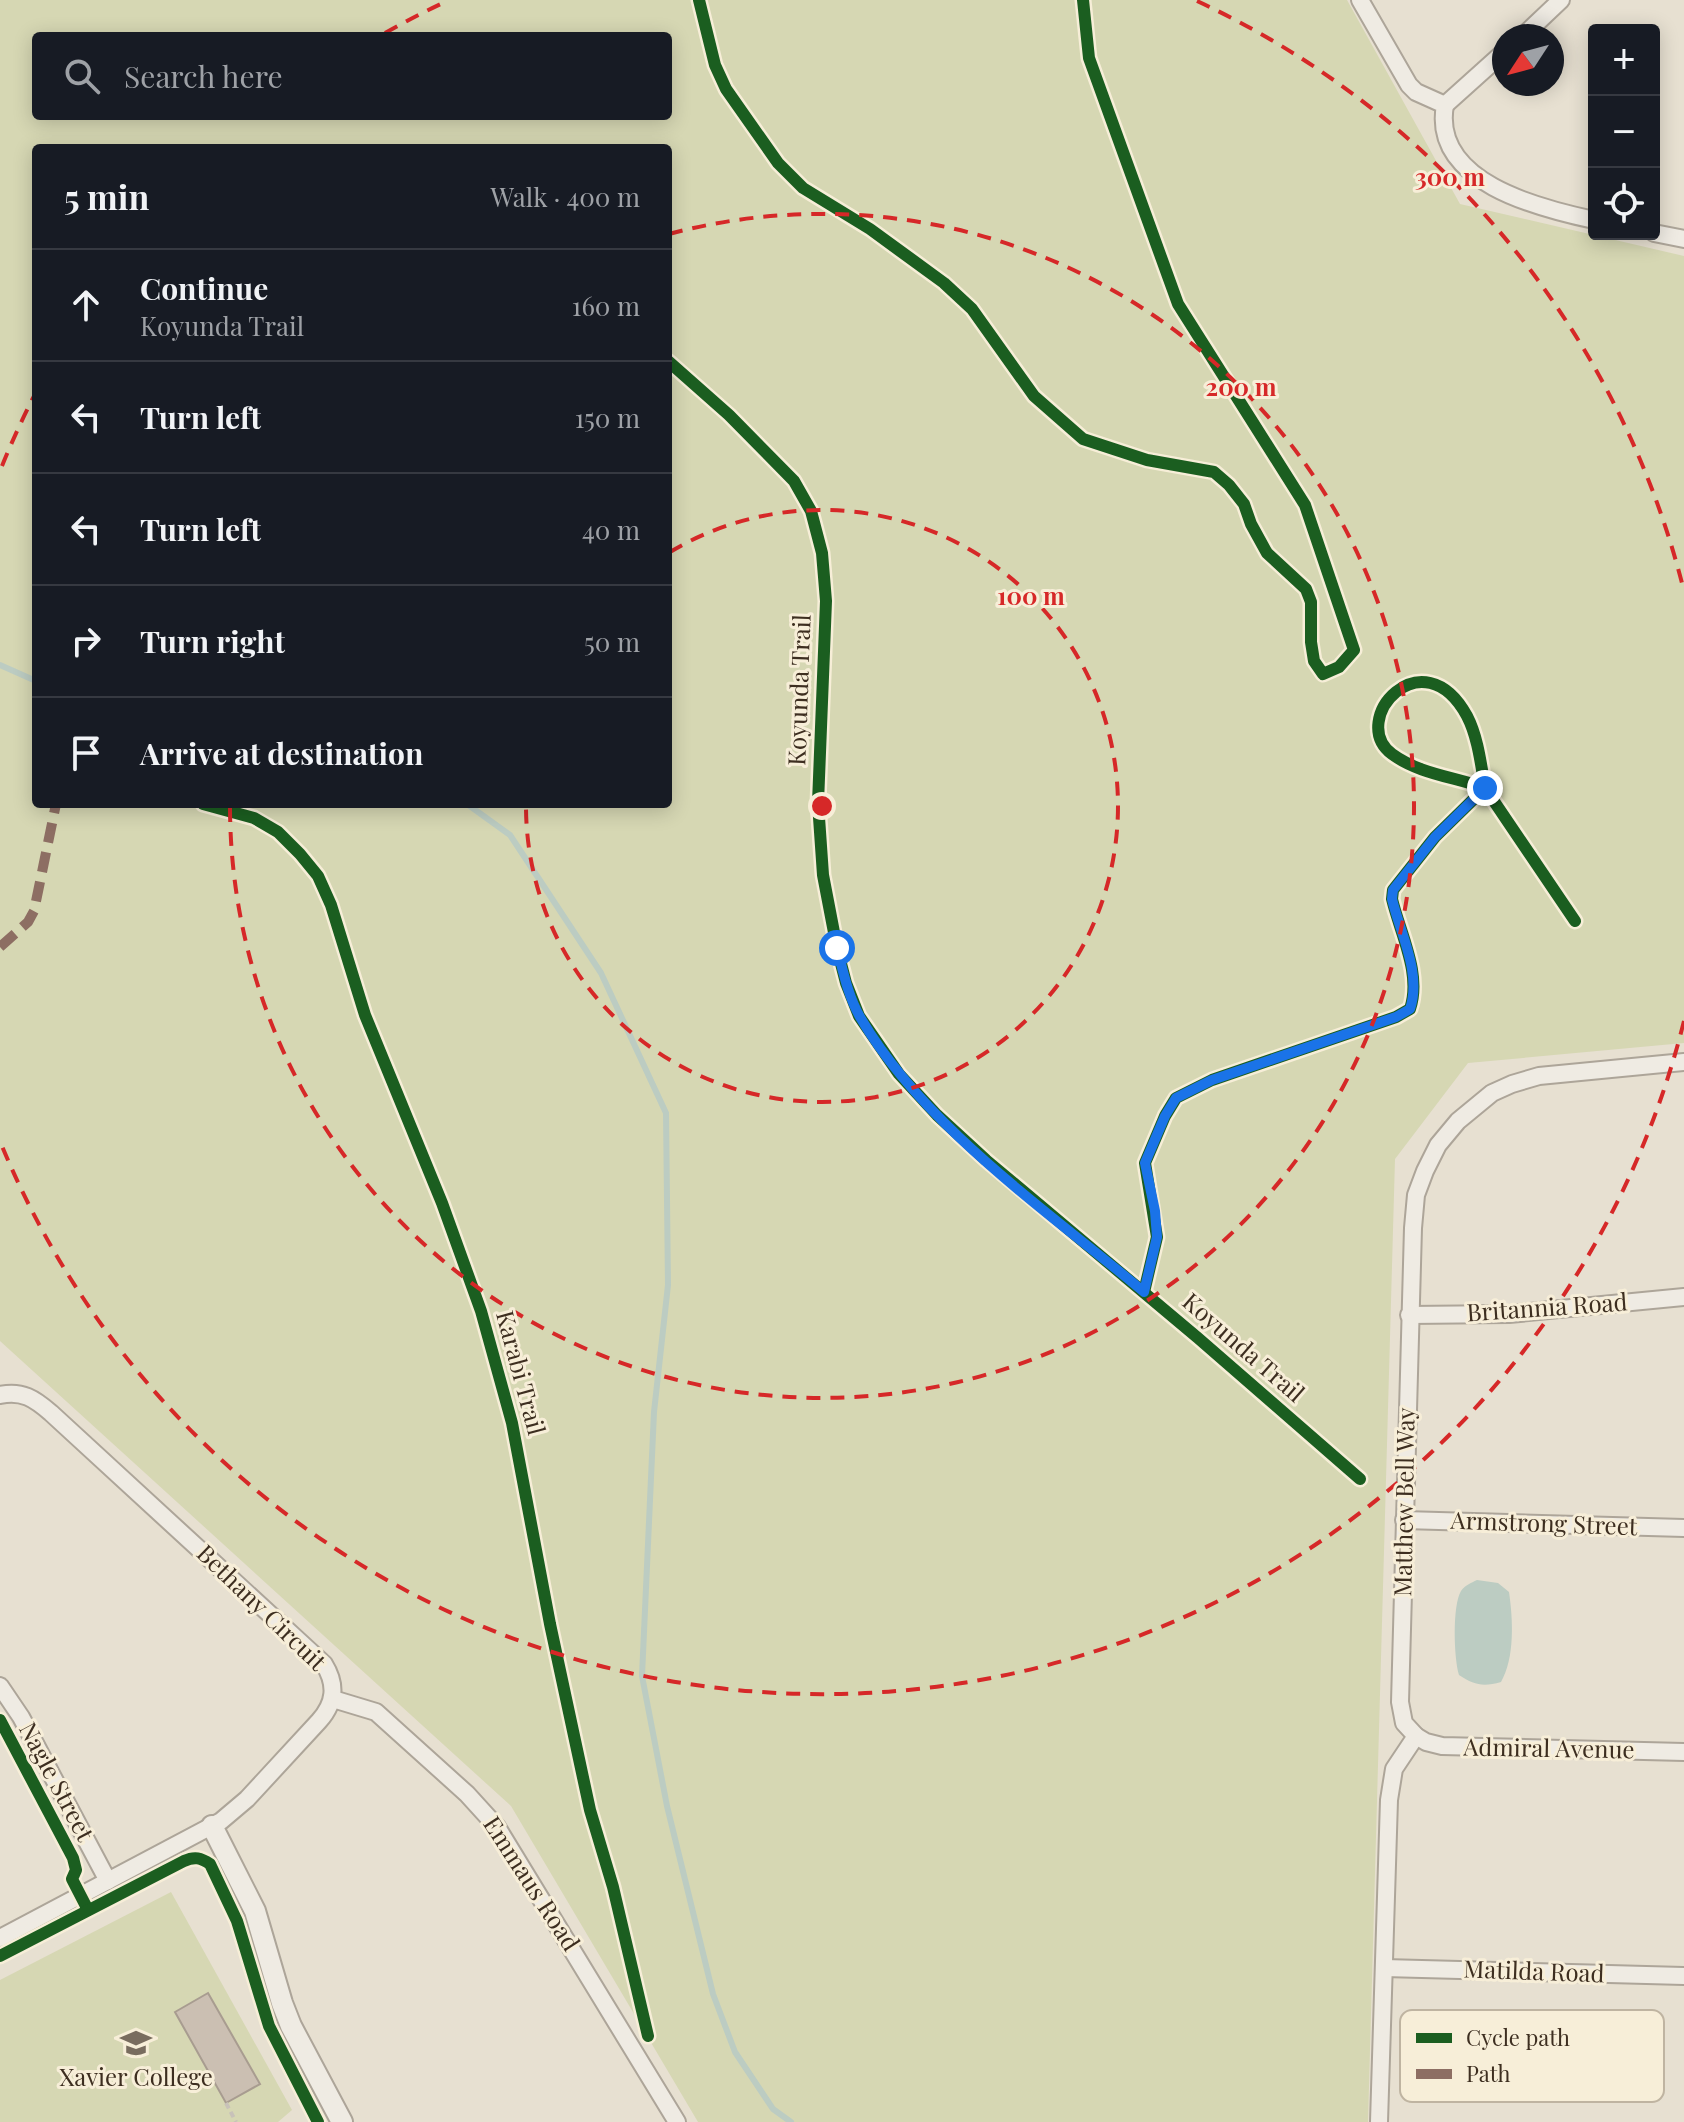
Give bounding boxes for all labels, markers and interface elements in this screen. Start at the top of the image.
north arrow [1492,24,1564,96]
map controls [1588,24,1660,240]
button: + [1588,24,1660,96]
search box [32,32,672,120]
icon: search [60,54,104,98]
text: Search here [124,56,283,96]
button: − [1588,96,1660,168]
text: 300 m [1415,160,1485,192]
button: locate [1588,168,1660,240]
text: 5 min [64,173,149,219]
text: Walk · 400 m [491,179,640,214]
text: Continue [140,268,268,308]
icon: ahead [64,283,108,327]
text: 160 m [572,288,640,323]
text: Koyunda Trail [140,308,304,343]
text: 200 m [1206,370,1277,402]
icon: left [64,395,108,439]
text: Turn left [140,397,261,437]
text: 150 m [575,400,640,435]
icon: left [64,507,108,551]
text: Turn left [140,509,261,549]
text: 40 m [582,512,640,547]
text: 100 m [997,579,1065,611]
street label: Koyunda Trail [779,614,817,766]
icon: right [64,619,108,663]
text: Turn right [140,621,285,661]
text: 50 m [584,624,640,659]
icon: arrive [64,731,108,775]
text: Arrive at destination [140,733,423,773]
route end [1467,770,1503,806]
centre of rings [808,792,836,820]
route start [819,930,855,966]
street label: Britannia Road [1465,1284,1628,1328]
street label: Koyunda Trail [1177,1285,1312,1408]
street label: Karabi Trail [490,1307,554,1438]
street label: Matthew Bell Way [1385,1407,1421,1597]
street label: Armstrong Street [1449,1503,1639,1541]
street label: Bethany Circuit [191,1537,334,1677]
street label: Nagle Street [13,1716,103,1847]
street label: Admiral Avenue [1462,1729,1635,1764]
street label: Emmaus Road [477,1809,588,1956]
street label: Matilda Road [1463,1952,1605,1988]
legend [1400,2010,1664,2102]
text: Cycle path [1466,2022,1570,2052]
school or university icon: Xavier College [119,2026,153,2060]
text: Path [1466,2058,1510,2088]
place label: Xavier College [59,2060,213,2092]

